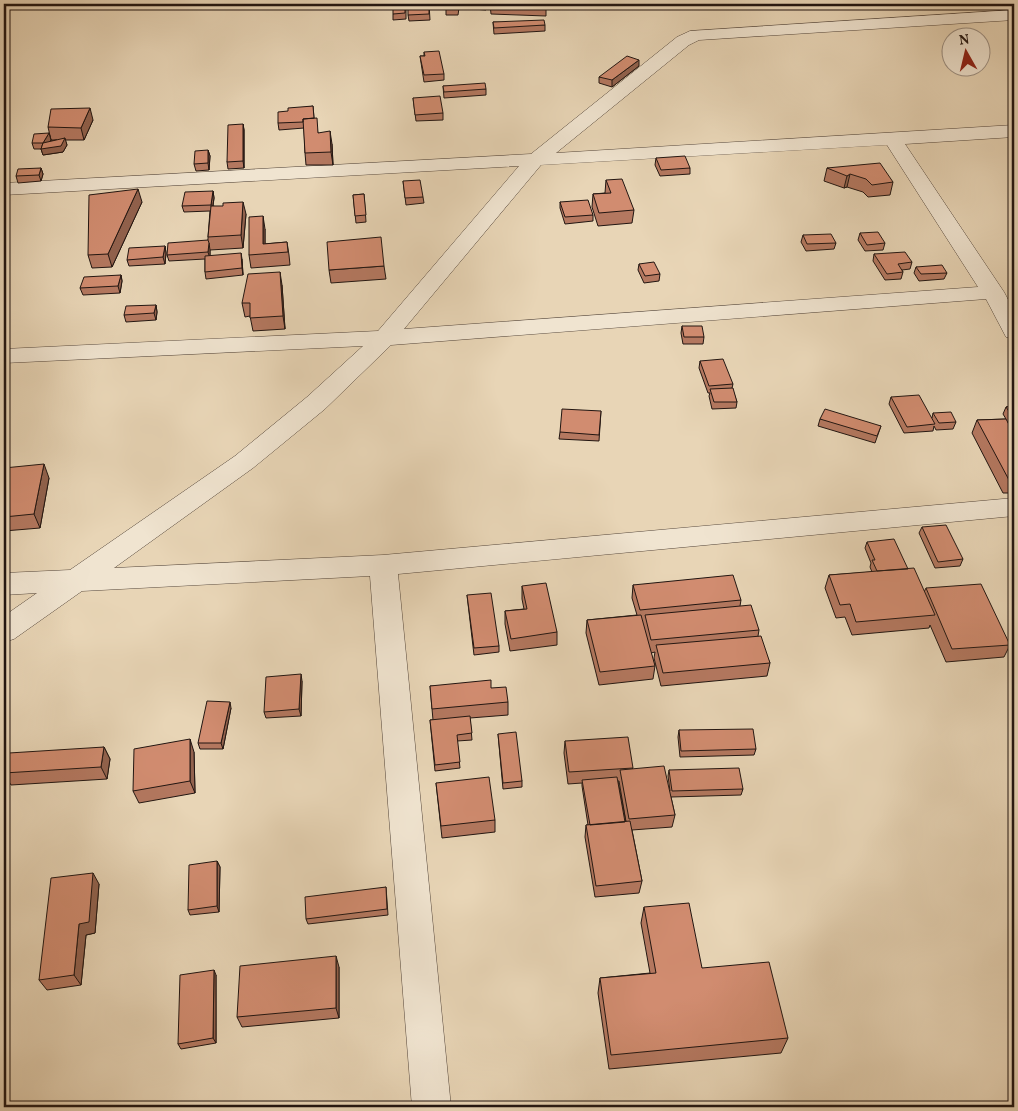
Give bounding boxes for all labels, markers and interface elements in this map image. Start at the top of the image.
north arrow [940,28,990,78]
text: N [958,30,971,51]

